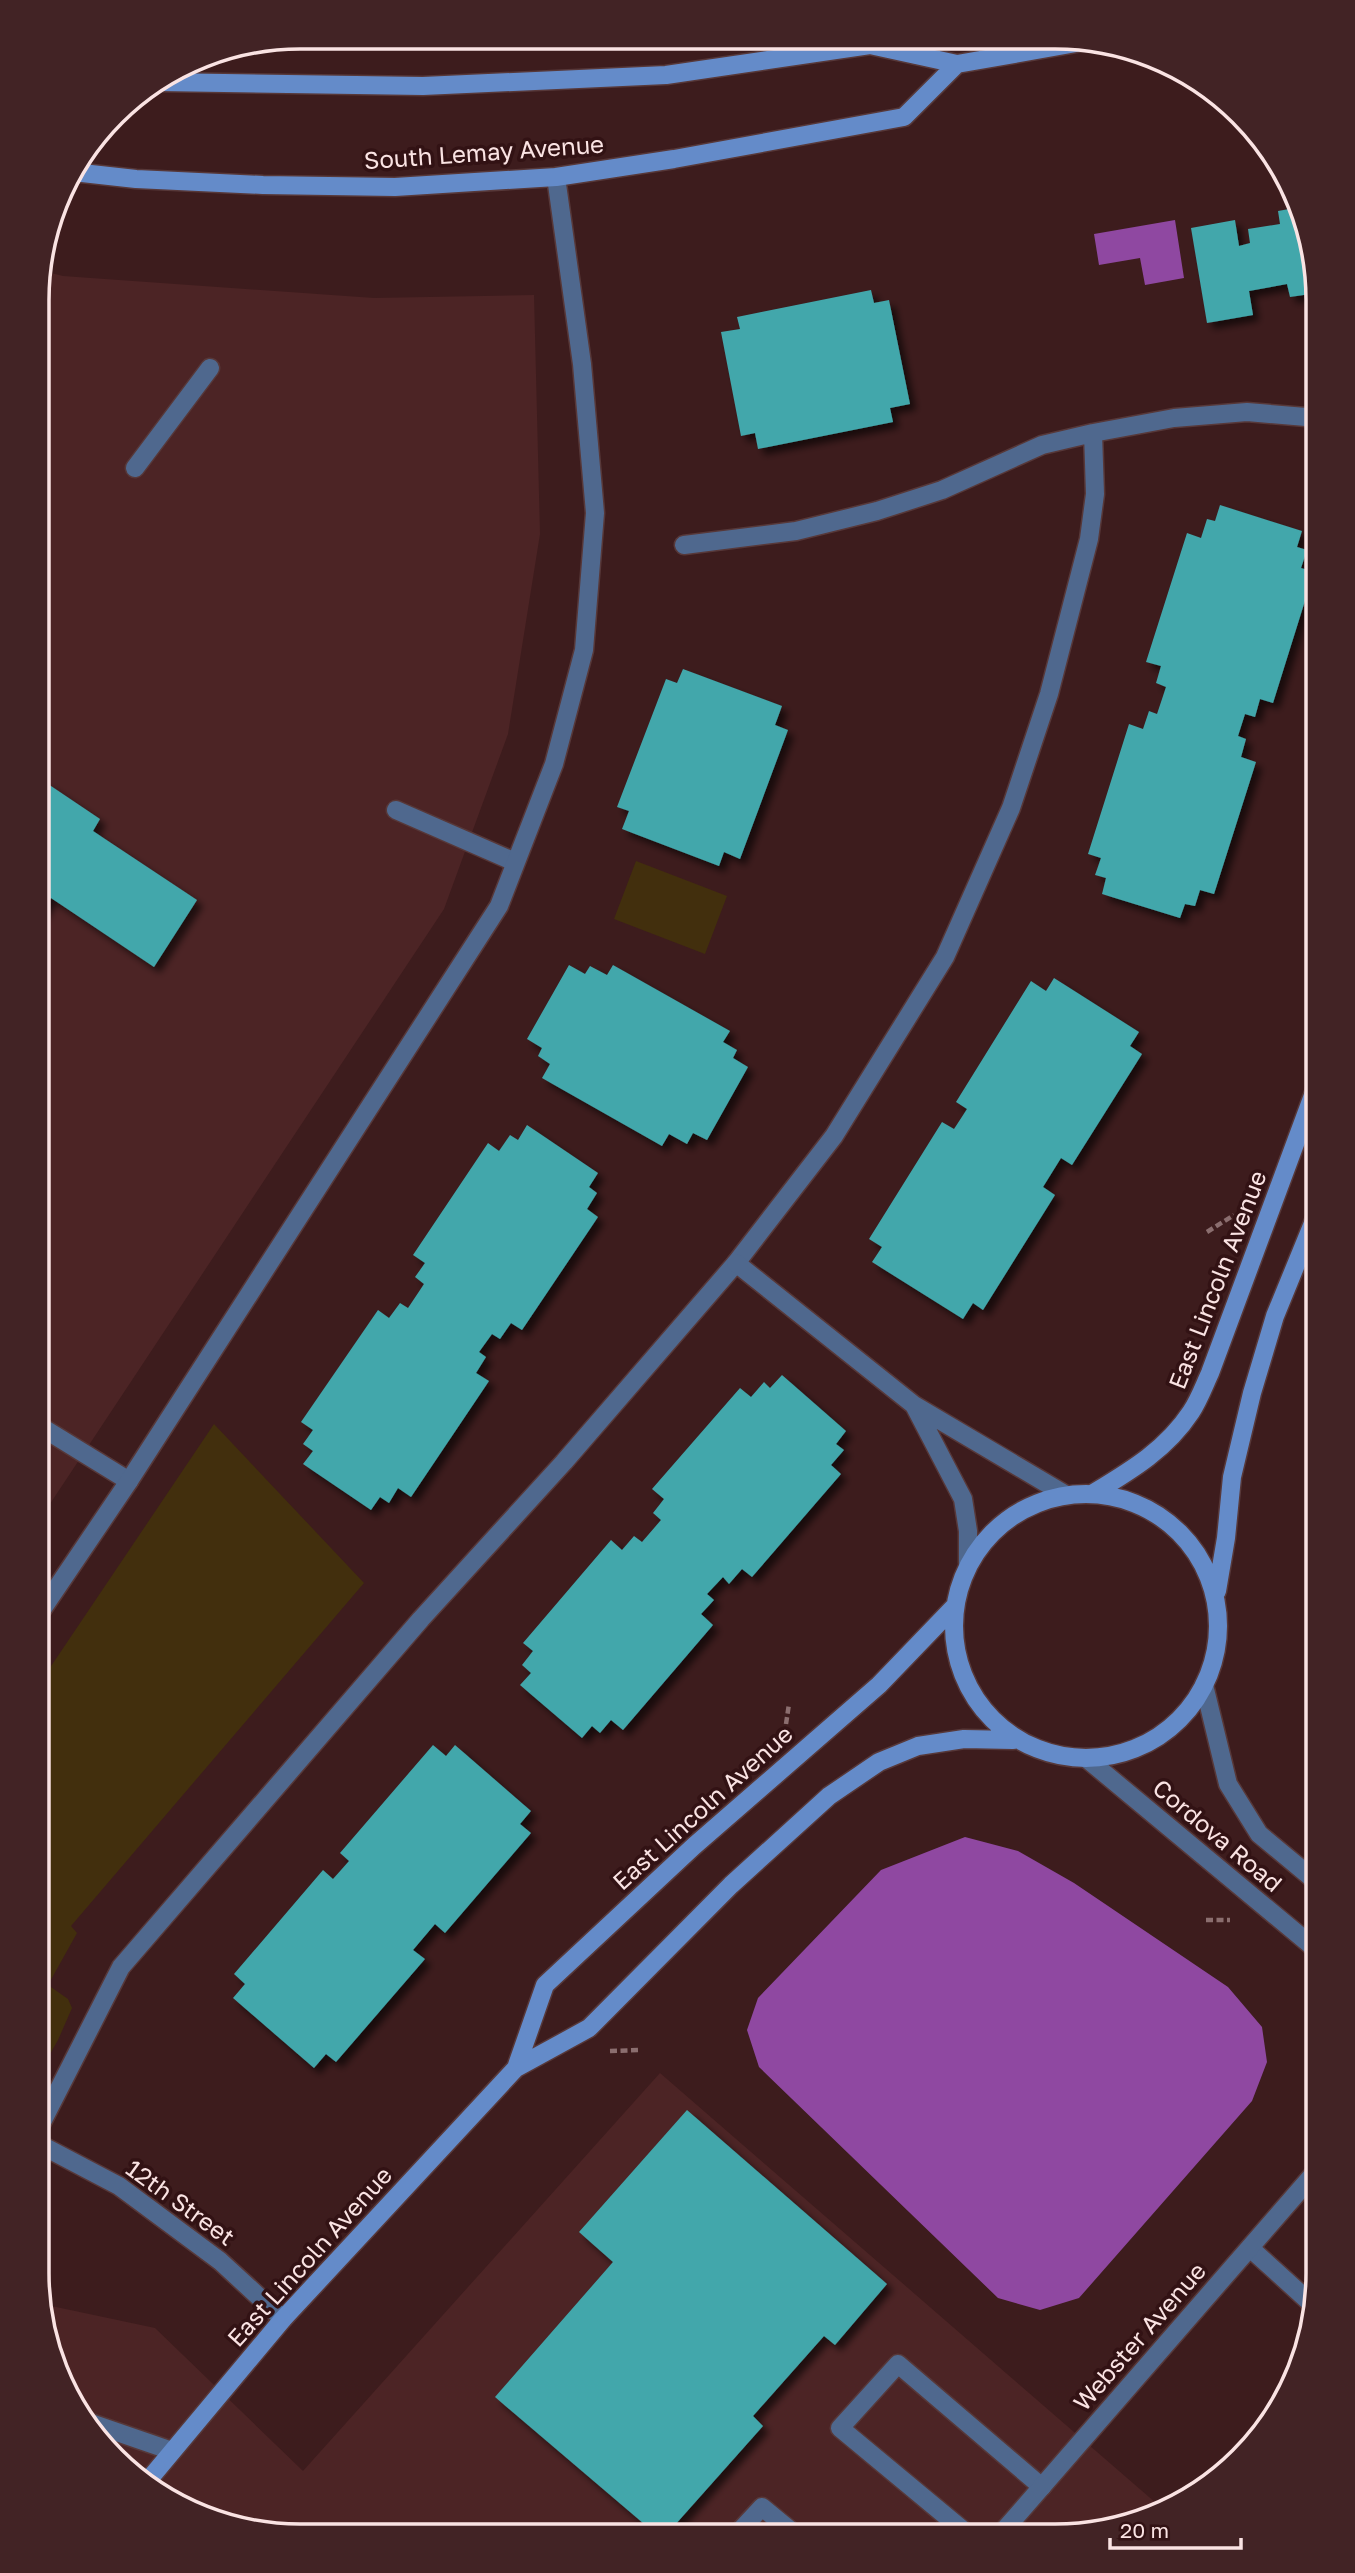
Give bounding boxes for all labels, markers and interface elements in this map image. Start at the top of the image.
street label: South Lemay Avenue [363,129,605,174]
street label: East Lincoln Avenue [1162,1166,1272,1393]
street label: East Lincoln Avenue [606,1719,798,1895]
street label: Cordova Road [1148,1772,1288,1897]
street label: 12th Street [121,2153,241,2251]
street label: East Lincoln Avenue [221,2160,397,2352]
street label: Webster Avenue [1067,2256,1211,2416]
scale bar [1110,2506,1241,2550]
text: 20 m [1120,2517,1169,2543]

